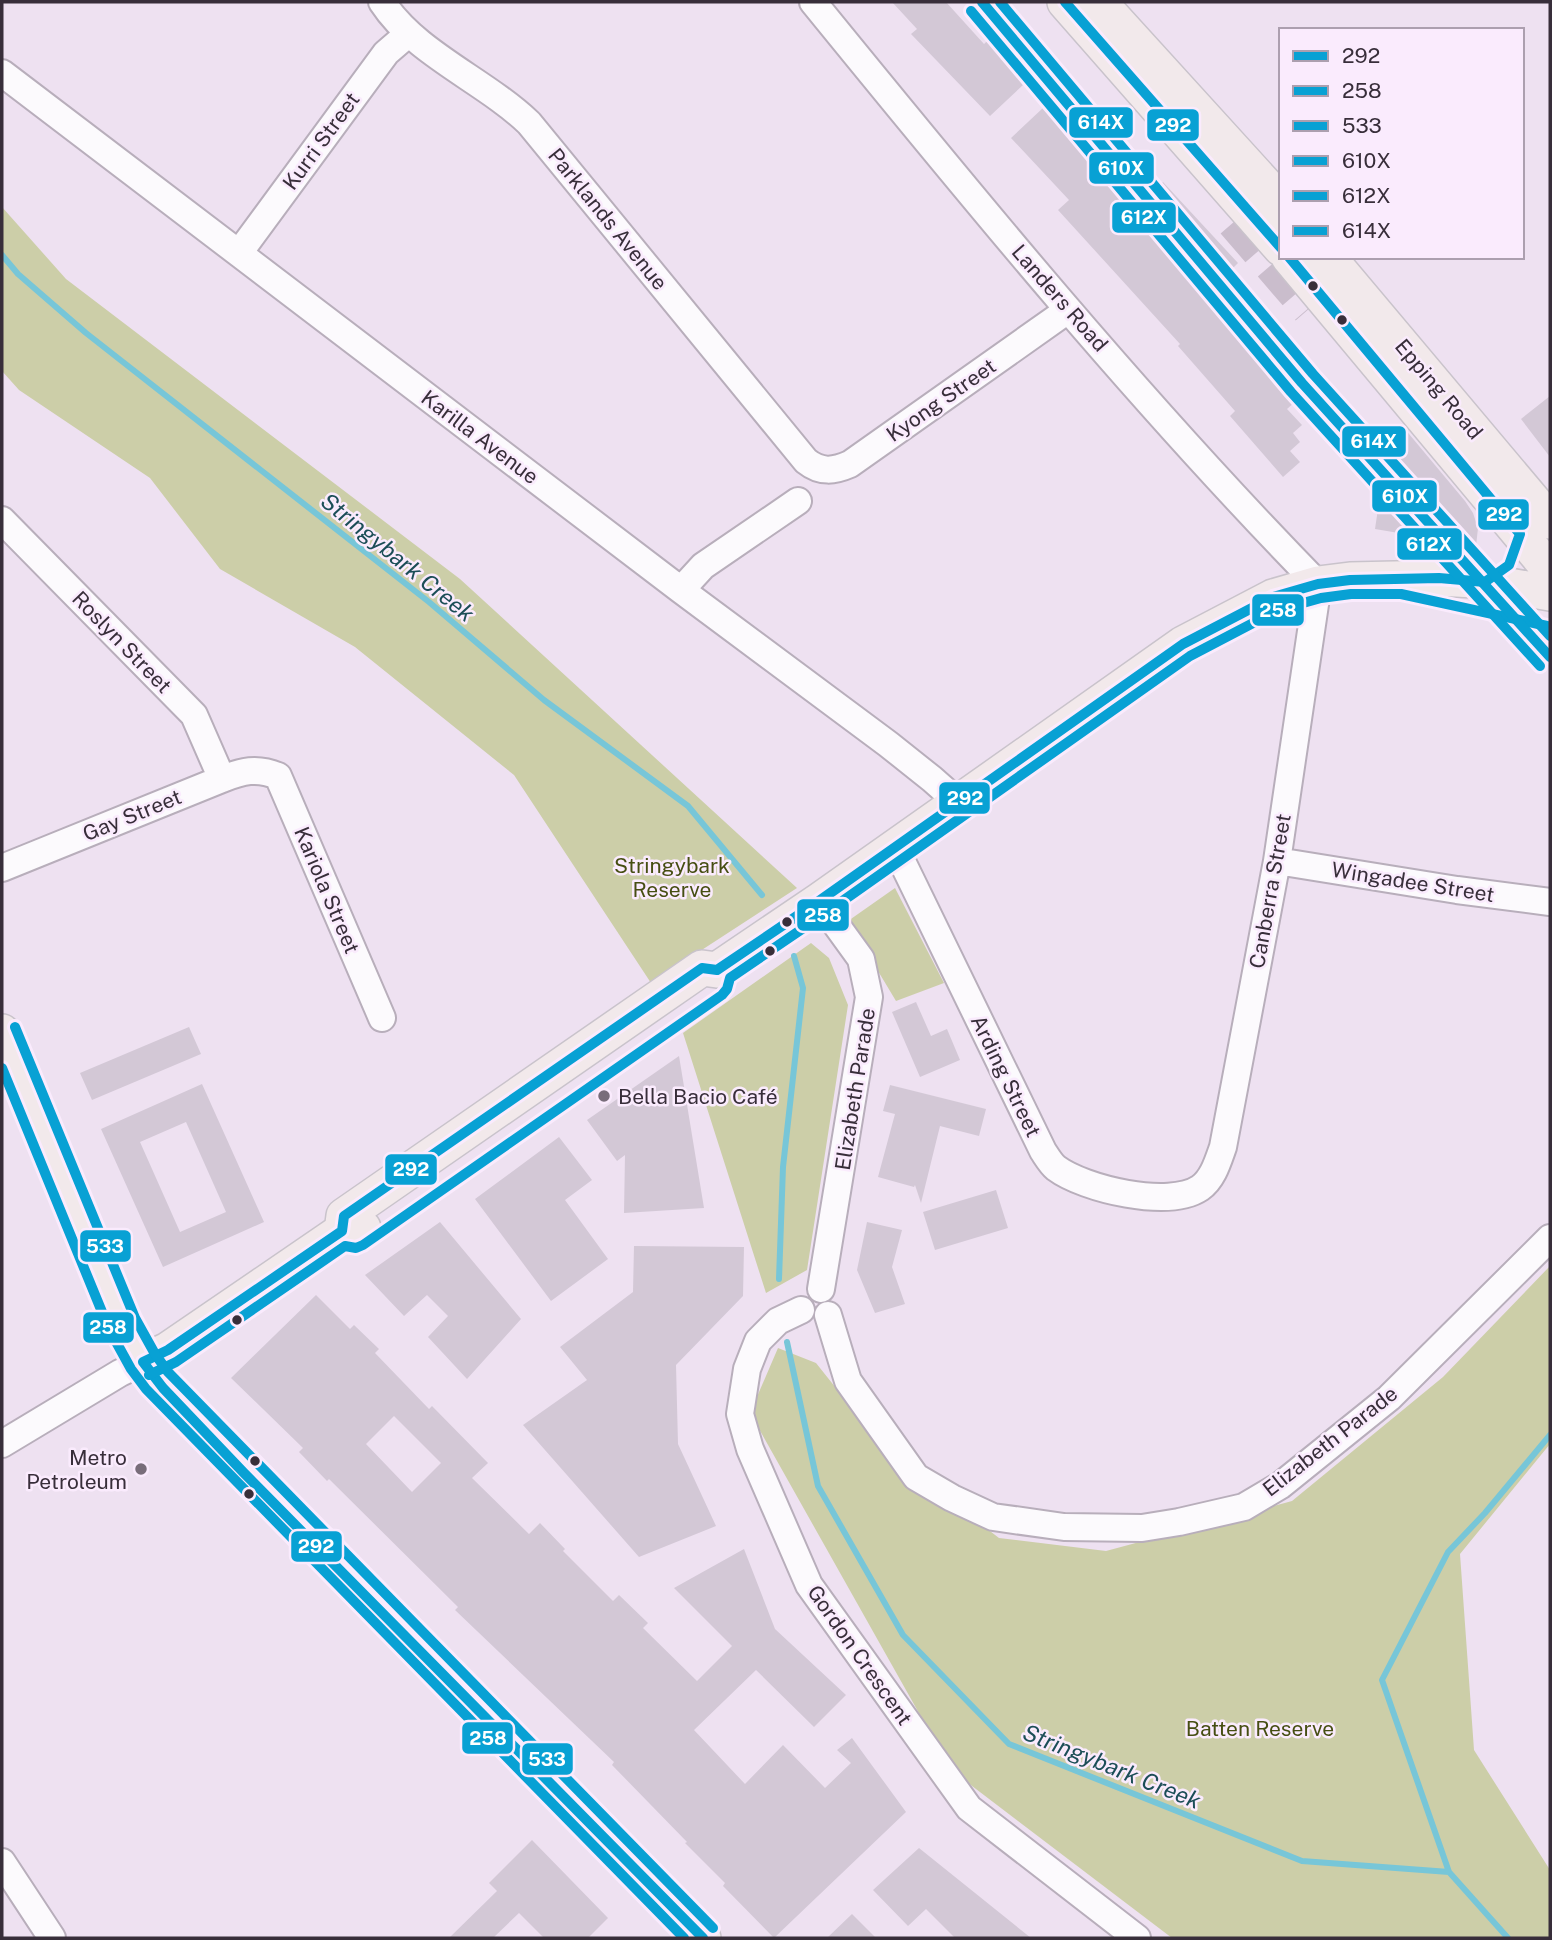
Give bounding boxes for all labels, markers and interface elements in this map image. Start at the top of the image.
legend [1279,28,1524,259]
text: 292 [1342,43,1380,68]
text: 258 [1342,78,1382,103]
street label: Kurri Street [277,88,365,194]
line badge: 614X [1068,106,1134,139]
line badge: 292 [1146,108,1200,142]
text: 614X [1078,111,1125,133]
text: 533 [1342,113,1382,138]
text: 292 [1155,114,1191,136]
street label: Parklands Avenue [543,143,673,295]
text: 610X [1342,148,1391,173]
line badge: 610X [1088,151,1155,185]
text: 610X [1098,157,1145,179]
text: 612X [1342,183,1391,208]
line badge: 612X [1111,201,1177,234]
text: 612X [1121,206,1168,228]
text: 614X [1342,218,1391,243]
street label: Landers Road [1007,239,1113,357]
unlabelled marker [1306,279,1320,293]
unlabelled marker [1335,313,1349,327]
street label: Epping Road [1390,334,1488,444]
street label: Kyong Street [881,353,1001,447]
street label: Karilla Avenue [416,385,544,489]
line badge: 614X [1341,425,1407,458]
text: 614X [1351,430,1398,452]
line badge: 610X [1371,479,1438,513]
text: 610X [1382,485,1429,507]
water label: Stringybark Creek [316,487,481,627]
line badge: 292 [1477,498,1530,531]
text: 292 [1486,503,1522,525]
line badge: 612X [1396,527,1463,561]
text: 612X [1406,533,1453,555]
street label: Roslyn Street [67,586,177,698]
line badge: 258 [1251,593,1305,627]
text: 258 [1259,599,1297,621]
line badge: 292 [938,781,991,815]
street label: Gay Street [79,784,185,846]
text: 292 [947,787,983,809]
street label: Canberra Street [1244,812,1296,970]
street label: Kariola Street [289,823,365,957]
park label: Stringybark Reserve [614,853,730,902]
street label: Wingadee Street [1330,857,1496,907]
line badge: 258 [796,898,850,932]
text: 258 [804,904,842,926]
unlabelled marker [780,915,794,929]
unlabelled marker [763,944,777,958]
street label: Elizabeth Parade [830,1006,880,1172]
street label: Arding Street [966,1011,1046,1141]
place label: Bella Bacio Café [618,1084,778,1109]
marker: Bella Bacio Café [596,1088,612,1104]
line badge: 292 [384,1153,438,1186]
text: 292 [393,1158,429,1180]
line badge: 533 [79,1229,132,1263]
text: 533 [86,1235,124,1257]
line badge: 258 [82,1311,135,1344]
unlabelled marker [230,1313,244,1327]
text: 258 [89,1316,127,1338]
street label: Elizabeth Parade [1258,1381,1402,1501]
place label: Metro Petroleum [26,1445,127,1494]
unlabelled marker [248,1454,262,1468]
marker: Metro Petroleum [133,1461,149,1477]
unlabelled marker [242,1487,256,1501]
line badge: 292 [290,1530,343,1563]
text: 292 [298,1535,334,1557]
street label: Gordon Crescent [802,1580,918,1730]
park label: Batten Reserve [1186,1716,1334,1741]
water label: Stringybark Creek [1019,1718,1205,1814]
line badge: 258 [461,1721,514,1755]
text: 258 [469,1727,507,1749]
line badge: 533 [521,1742,574,1776]
text: 533 [528,1748,566,1770]

